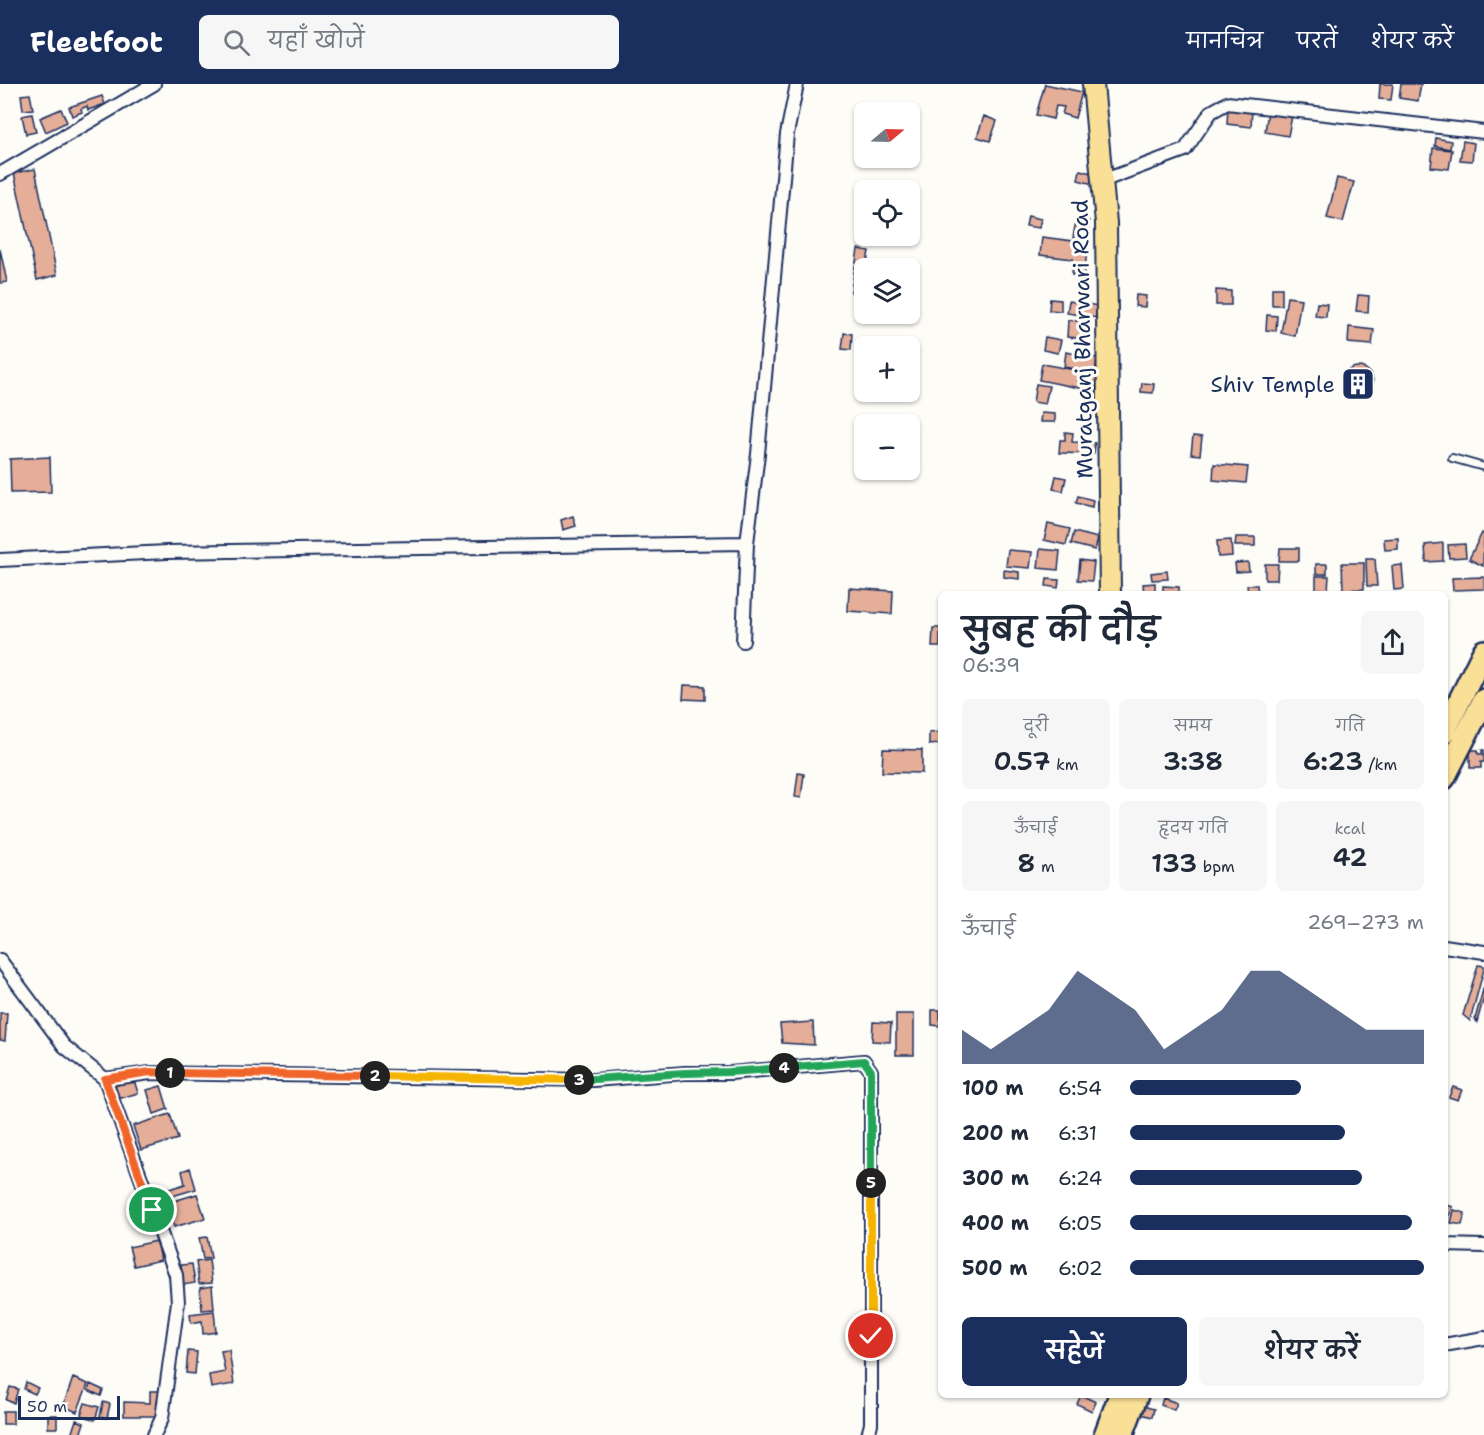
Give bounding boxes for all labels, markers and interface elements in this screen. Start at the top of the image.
search box [199,15,619,69]
text: Fleetfoot [30,23,163,61]
icon: search [220,26,253,59]
text: यहाँ खोजें [268,26,364,55]
text: मानचित्र [1186,27,1263,55]
text: परतें [1296,27,1338,55]
text: शेयर करें [1371,27,1454,55]
north arrow [854,102,920,168]
map controls [854,102,920,480]
button: locate [854,180,920,246]
street label: Muratganj Bharwari Road [1066,199,1099,479]
button: layers [854,258,920,324]
button: + [854,336,920,402]
building icon: Shiv Temple [1340,366,1376,402]
place label: Shiv Temple [1211,370,1335,399]
button: − [854,414,920,480]
text: सुबह की दौड़ [962,607,1160,652]
button: share [1361,611,1424,674]
text: 06:39 [962,652,1020,678]
text: दूरी [1023,715,1049,736]
text: समय [1174,715,1212,736]
text: गति [1335,715,1365,736]
text: 0.57 [993,743,1051,778]
text: 3:38 [1163,743,1223,778]
text: 6:23 [1303,743,1363,778]
text: km [1051,754,1079,775]
text: /km [1363,754,1397,775]
text: ऊँचाई [1015,817,1057,838]
text: हृदय गति [1158,817,1228,838]
text: kcal [1334,818,1366,839]
text: 42 [1333,839,1367,874]
text: 8 [1017,845,1035,880]
text: 133 [1151,845,1197,880]
text: m [1035,856,1055,877]
text: bpm [1197,856,1235,877]
text: 269–273 m [1307,909,1424,935]
text: ऊँचाई [962,915,1016,941]
pin: 4 [769,1053,799,1083]
text: 4 [778,1057,790,1078]
pin: 1 [155,1058,185,1088]
pin: 2 [360,1061,390,1091]
text: 1 [166,1062,174,1083]
text: 2 [369,1065,381,1086]
pin: 3 [564,1065,594,1095]
text: 3 [573,1069,585,1090]
text: 100 m [962,1075,1024,1101]
text: 6:54 [1058,1075,1102,1101]
text: 200 m [962,1120,1029,1146]
text: 6:31 [1058,1120,1097,1146]
text: 300 m [962,1165,1029,1191]
text: 6:24 [1058,1165,1102,1191]
pin: 5 [856,1168,886,1198]
text: 5 [866,1172,876,1193]
pin [126,1184,177,1235]
icon: arrive [135,1193,168,1226]
text: 400 m [962,1210,1029,1236]
text: 6:05 [1058,1210,1102,1236]
text: 500 m [962,1255,1028,1281]
text: 6:02 [1058,1255,1103,1281]
pin [845,1310,896,1361]
button: सहेजें [962,1317,1187,1386]
button: शेयर करें [1199,1317,1424,1386]
icon: check [854,1319,887,1352]
scale bar [18,1393,120,1420]
text: 50 m [27,1396,67,1417]

